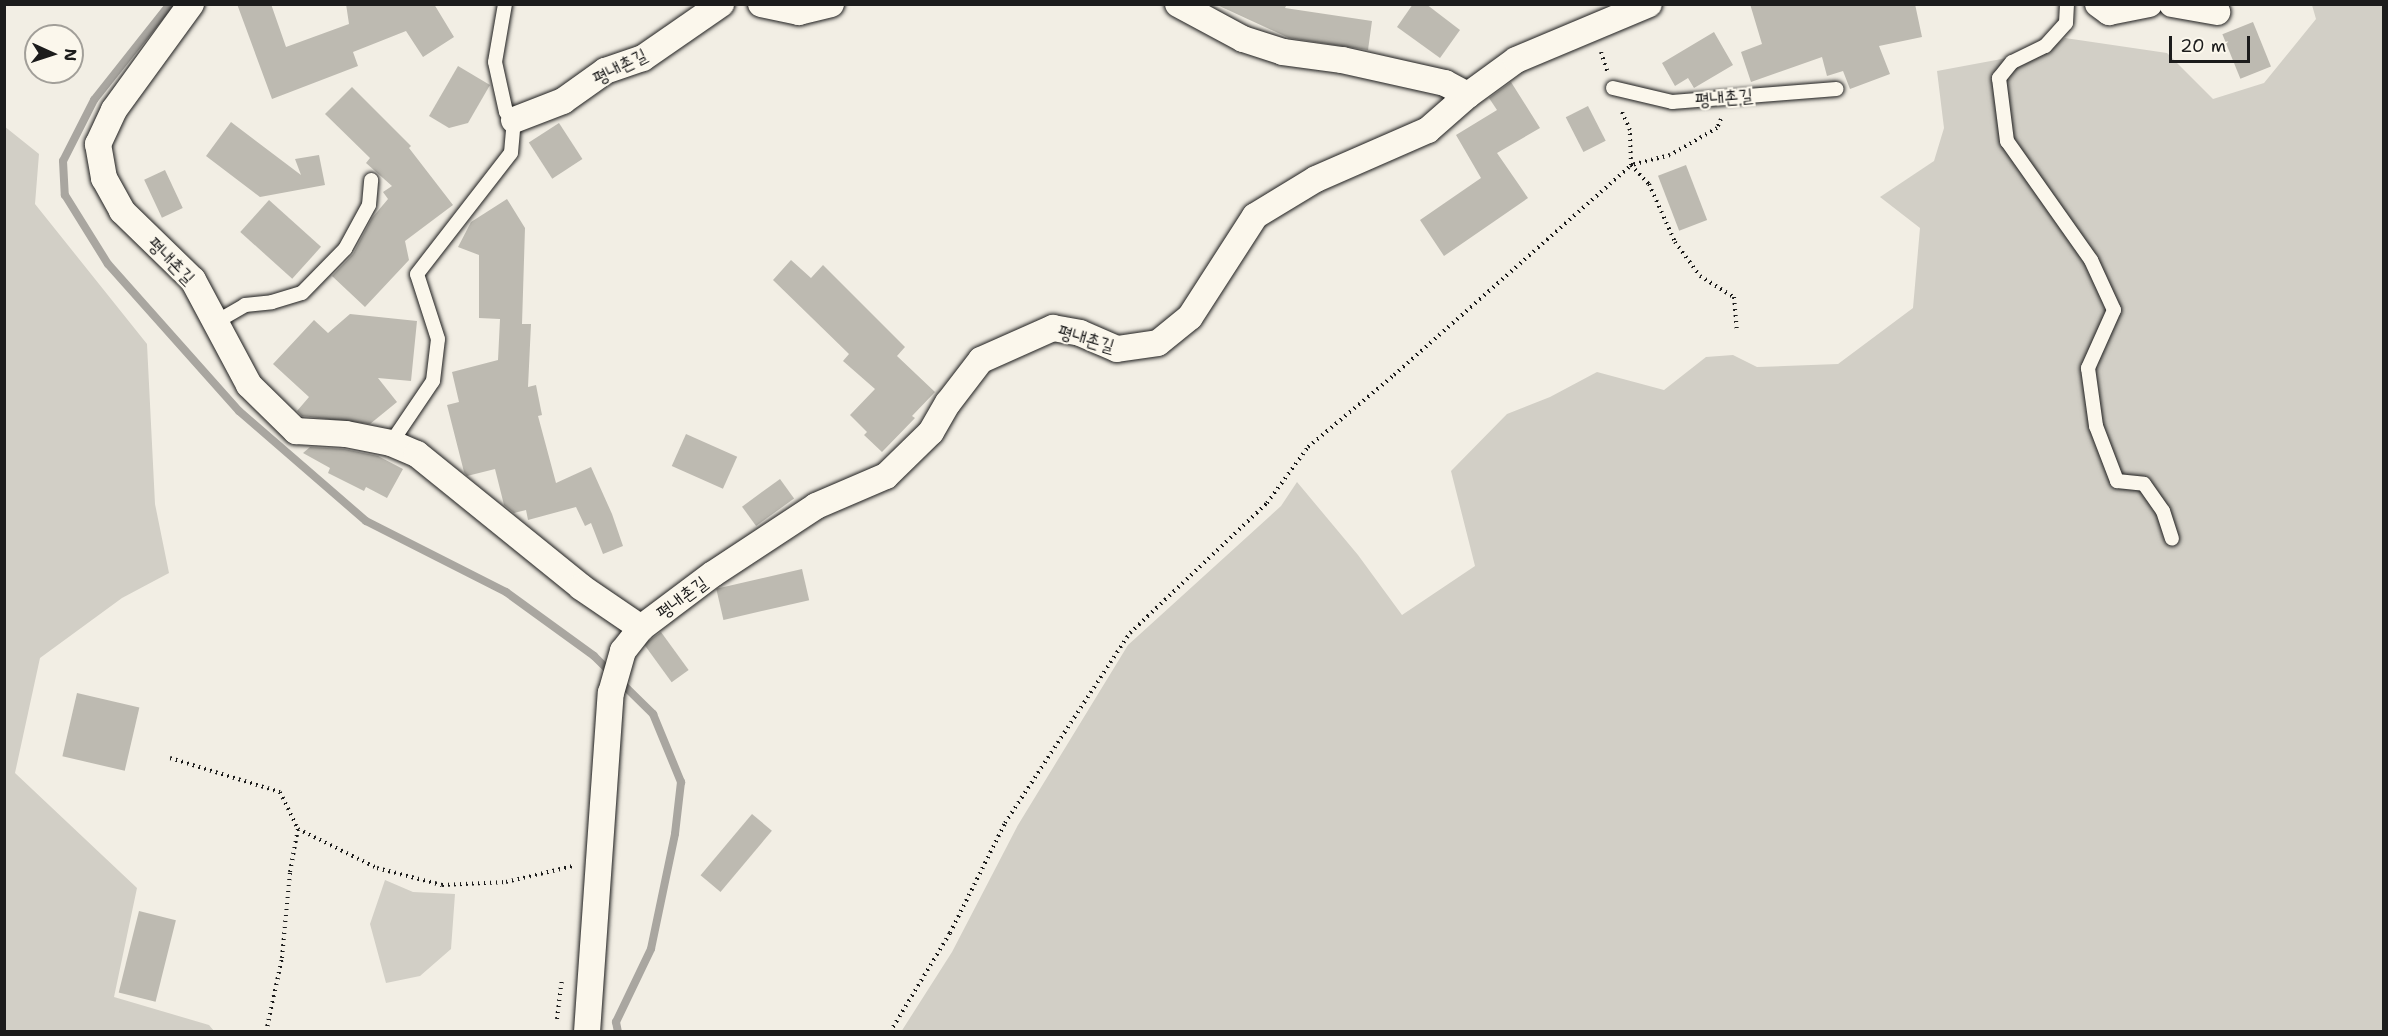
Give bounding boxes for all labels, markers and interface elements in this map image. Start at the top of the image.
north arrow [24,24,84,84]
scale bar [2172,24,2253,62]
text: 20 m [2180,34,2226,58]
street label: 평내촌길 [589,44,651,90]
text: N [60,48,81,62]
street label: 평내촌길 [1694,85,1754,111]
street label: 평내촌길 [143,233,199,289]
street label: 평내촌길 [1055,321,1117,357]
street label: 평내촌길 [652,572,712,624]

